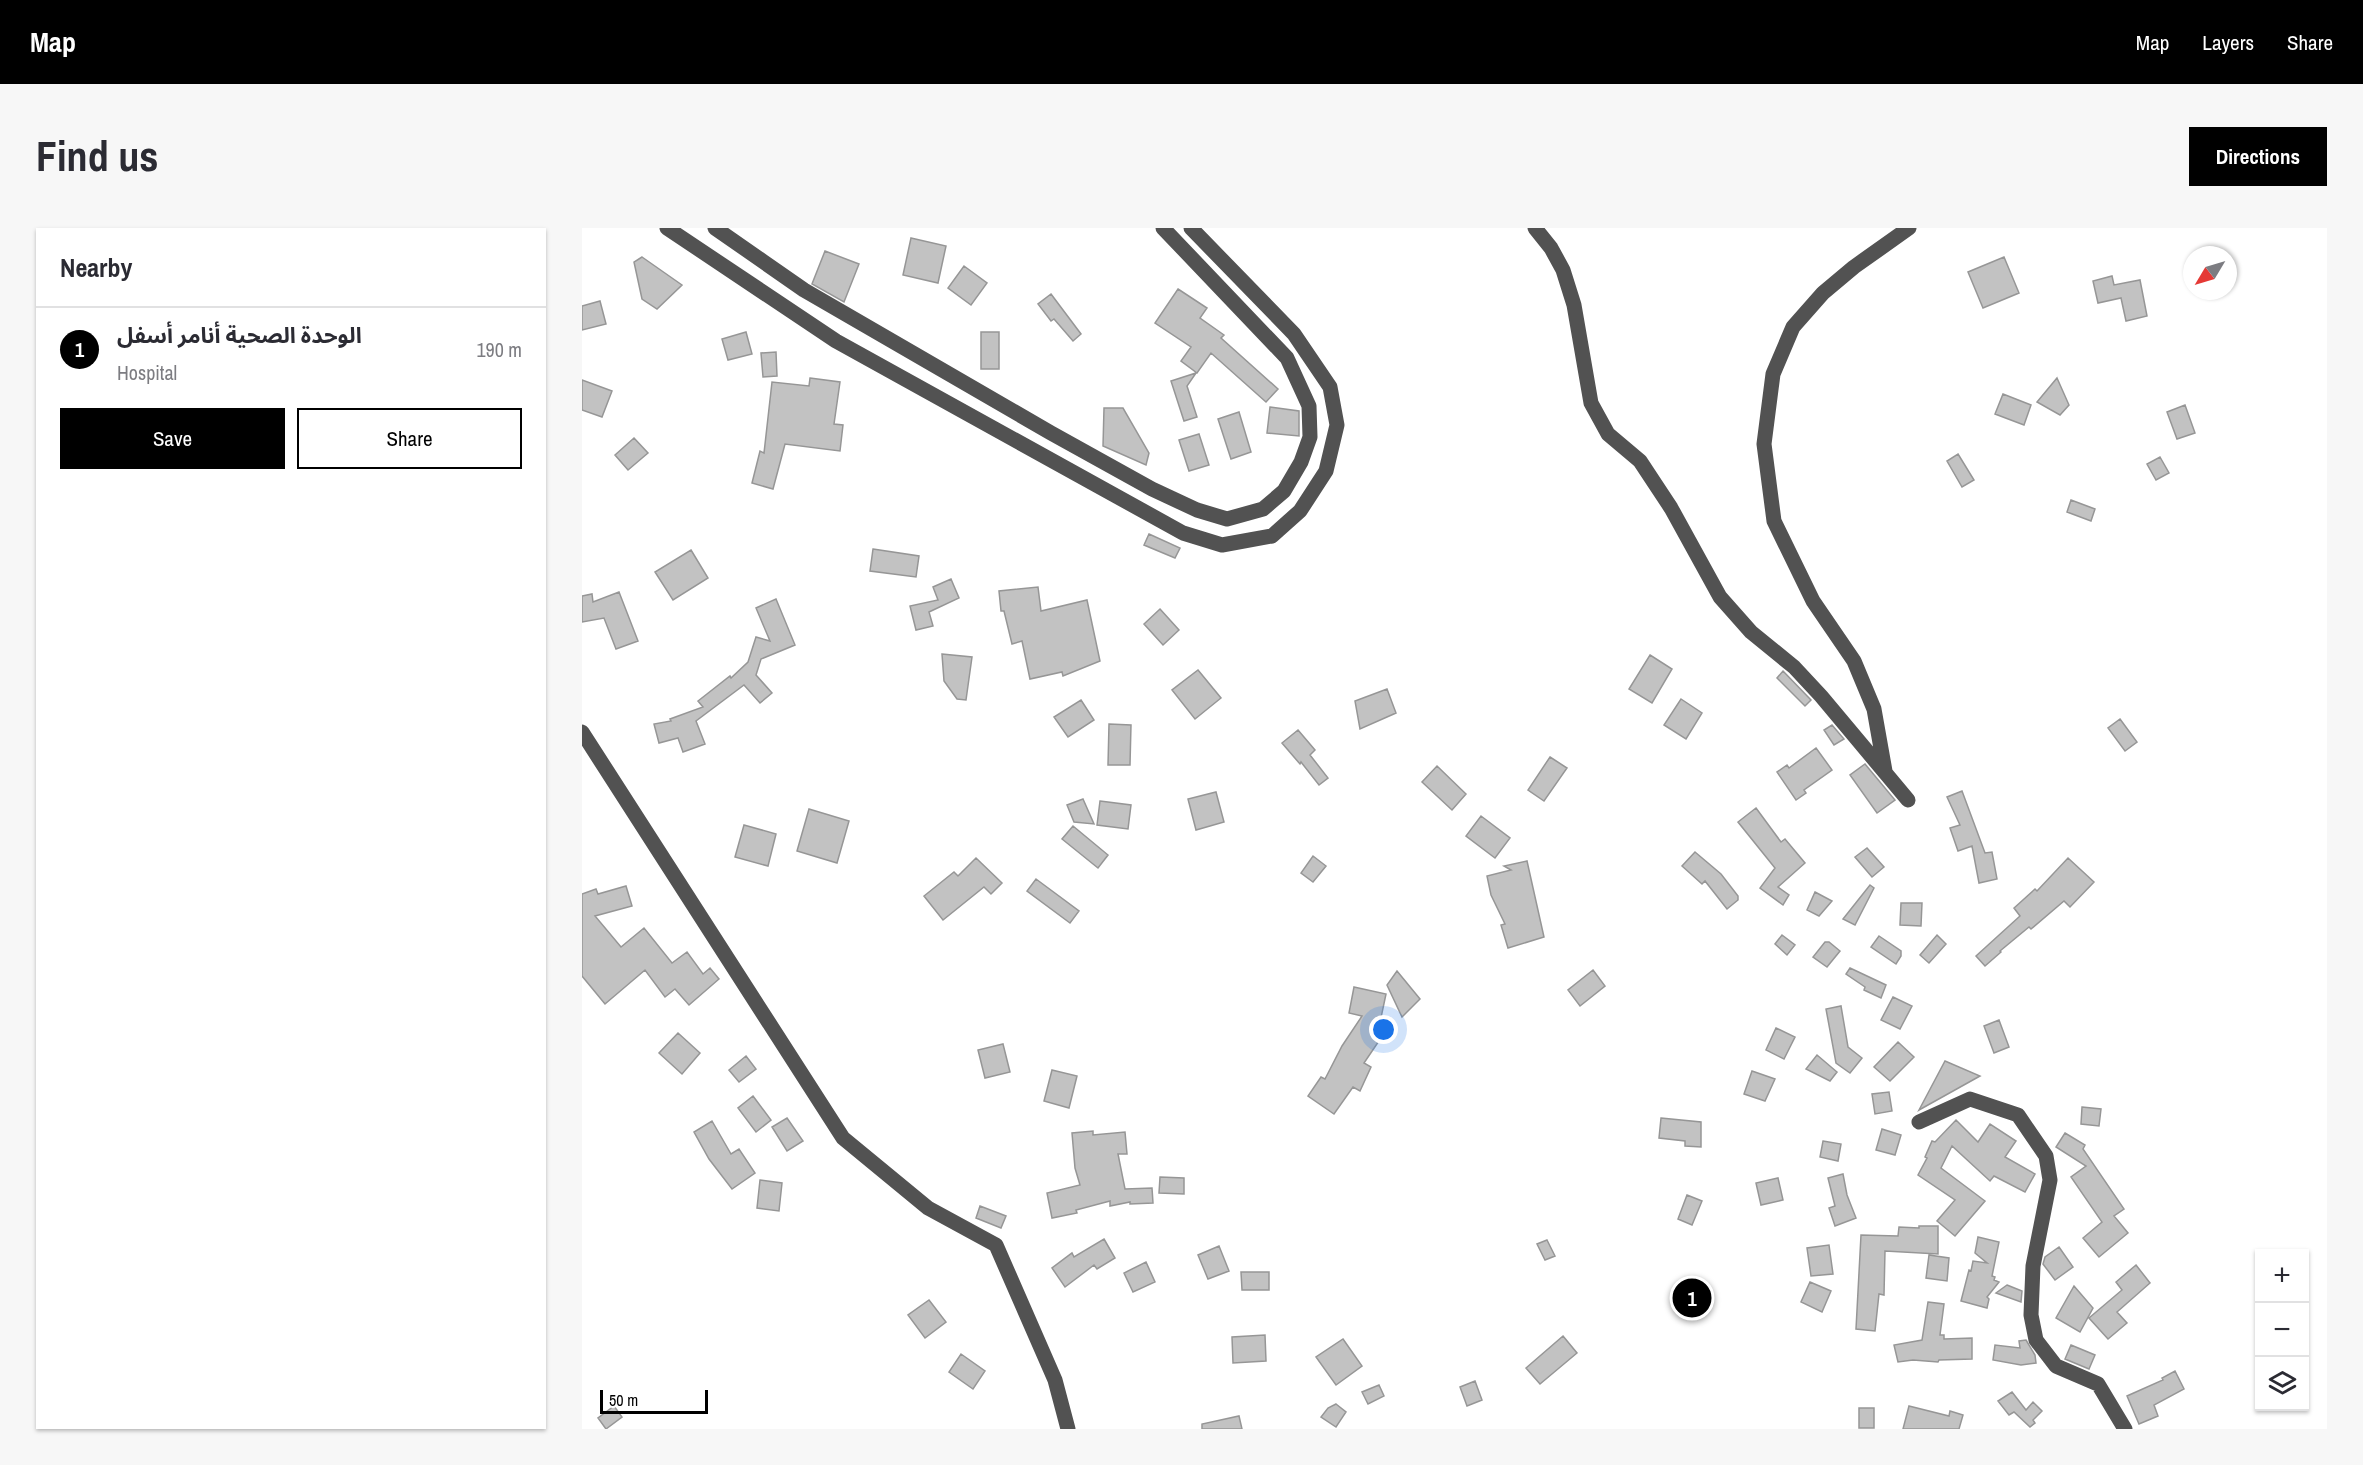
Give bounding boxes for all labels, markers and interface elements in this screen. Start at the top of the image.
text: Map [30,23,76,61]
text: Map [2136,28,2169,57]
text: Layers [2202,28,2254,57]
text: Share [2287,28,2333,57]
button: Directions [2189,127,2327,186]
text: Find us [36,128,158,184]
north arrow [2183,246,2237,300]
text: Nearby [60,250,132,285]
text: الوحدة الصحية أنامر أسفل [117,320,362,350]
text: 1 [75,336,84,363]
text: 190 m [476,336,522,363]
text: Hospital [117,359,177,386]
button: Save [60,408,285,469]
button: Share [297,408,522,469]
your location [1369,1015,1398,1044]
map controls [2255,1249,2309,1411]
button: + [2255,1249,2309,1303]
pin: 1 [1672,1276,1712,1320]
button: − [2255,1303,2309,1357]
button: layers [2255,1357,2309,1411]
scale bar [600,1387,708,1414]
text: 50 m [609,1389,638,1411]

